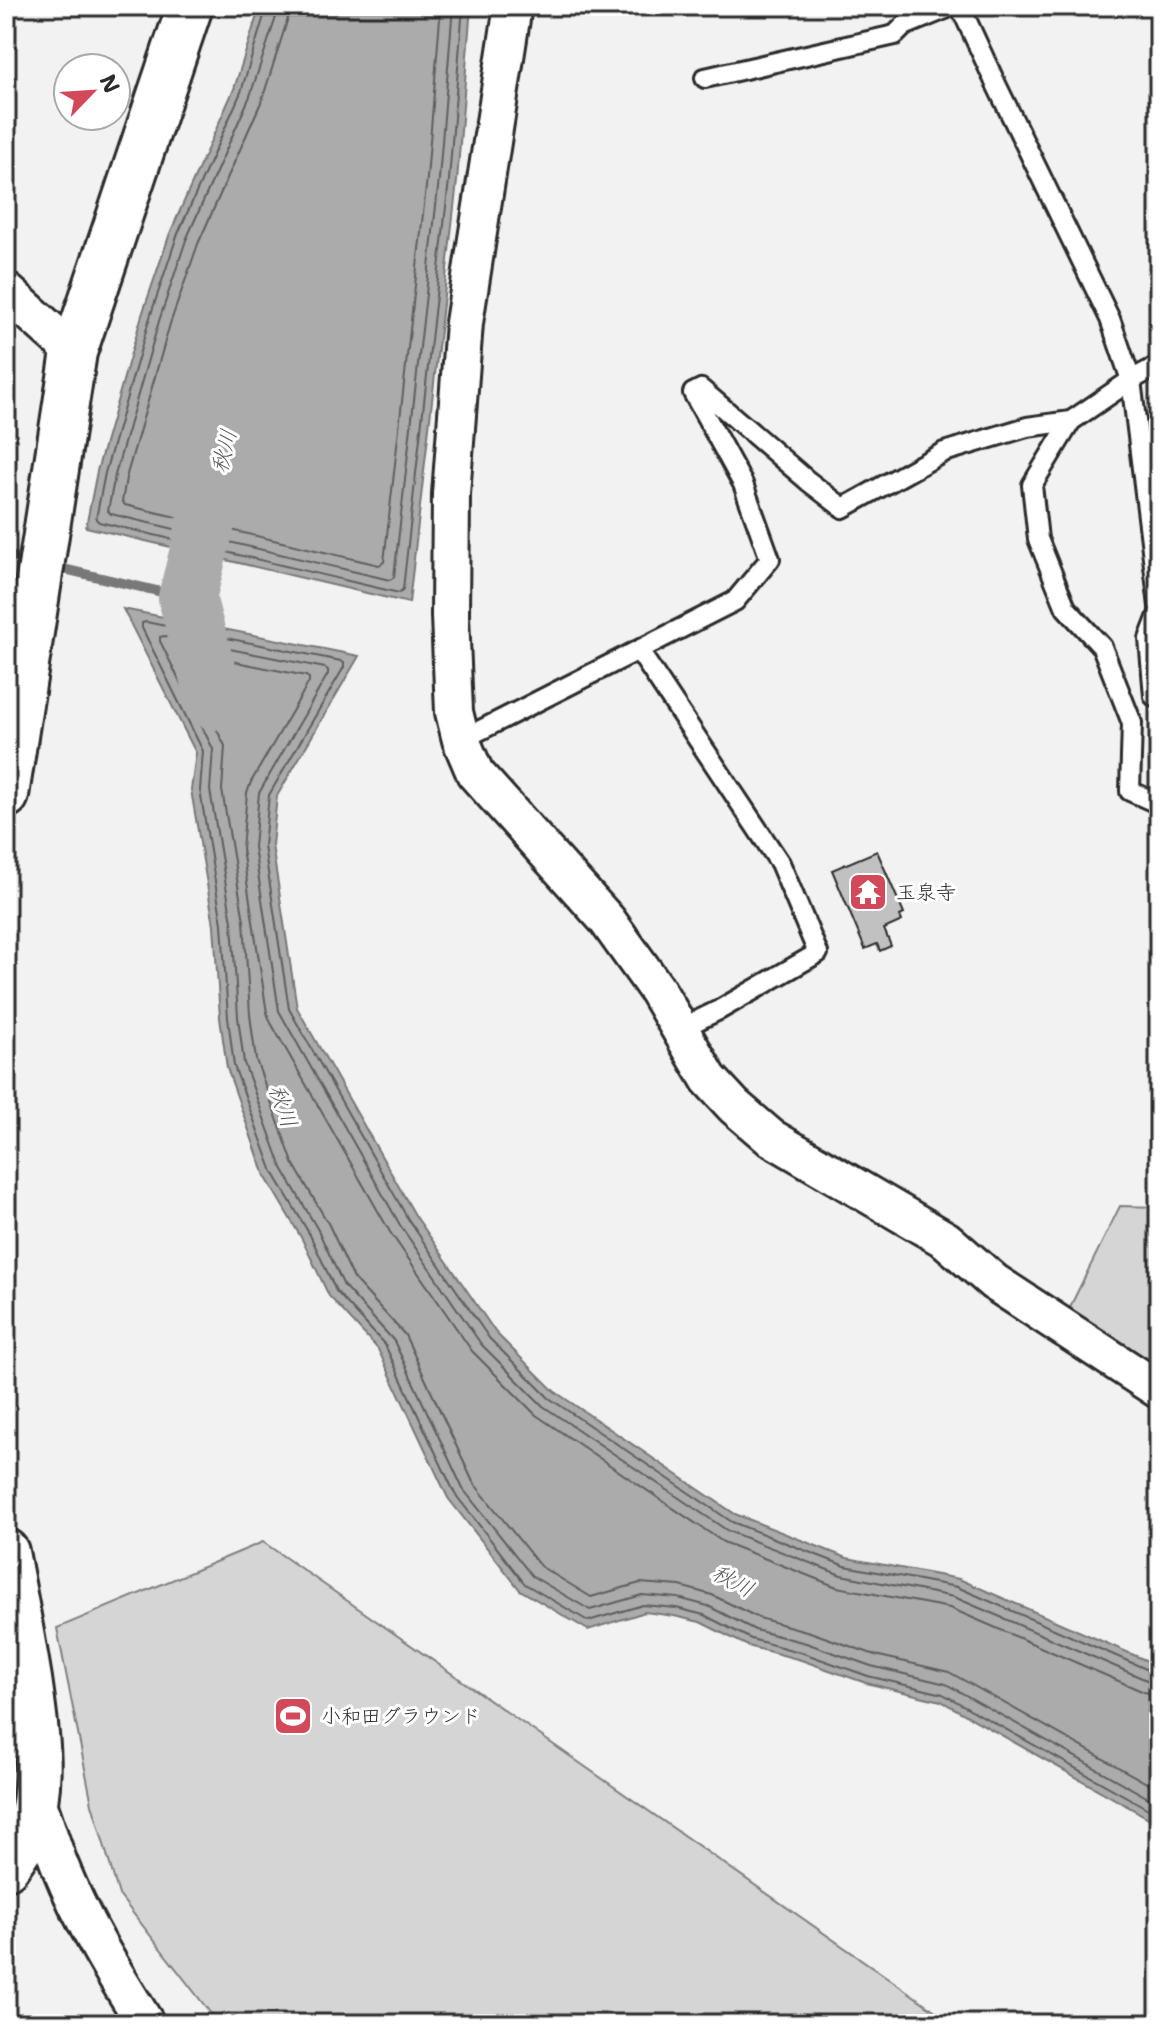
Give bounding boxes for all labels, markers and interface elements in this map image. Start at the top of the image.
north arrow [52,52,132,132]
text: N [93,70,126,98]
water label: 秋川 [205,426,243,476]
temple icon: 玉泉寺 [847,871,889,913]
place label: 玉泉寺 [896,879,956,905]
water label: 秋川 [262,1080,304,1132]
water label: 秋川 [707,1558,759,1604]
sports icon: 小和田グラウンド [272,1695,314,1737]
place label: 小和田グラウンド [321,1703,481,1729]

